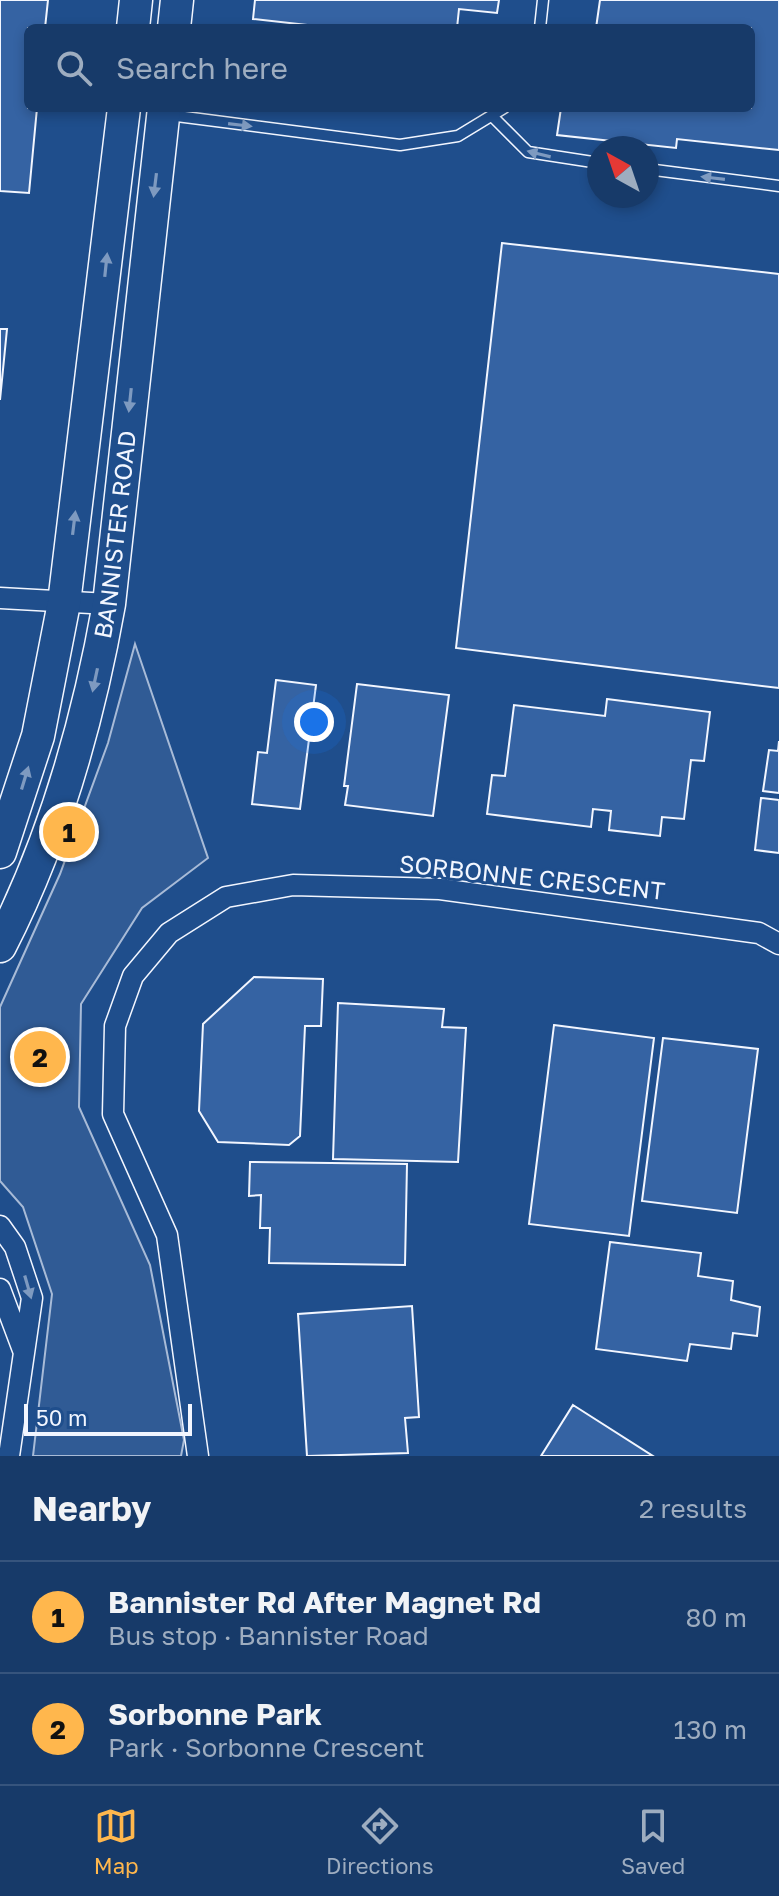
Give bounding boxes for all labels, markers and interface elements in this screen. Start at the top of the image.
search box [24,24,755,112]
icon: search [52,46,96,90]
text: Search here [116,50,288,86]
one-way arrow [228,119,253,132]
north arrow [587,136,659,208]
one-way arrow [526,147,551,160]
one-way arrow [700,171,725,184]
one-way arrow [148,173,161,198]
one-way arrow [99,252,112,277]
one-way arrow [124,388,137,413]
street label: BANNISTER ROAD [87,429,141,641]
one-way arrow [68,511,81,536]
one-way arrow [88,668,101,693]
your location [294,702,334,742]
one-way arrow [19,766,32,790]
pin: 1 [43,802,95,862]
street label: SORBONNE CRESCENT [398,848,667,905]
pin: 2 [14,1027,66,1087]
one-way arrow [22,1275,35,1299]
scale bar [24,1400,192,1436]
text: 50 m [36,1404,87,1431]
text: Nearby [32,1488,152,1528]
text: 2 results [639,1493,747,1524]
text: Bannister Rd After Magnet Rd [108,1584,541,1620]
text: 1 [51,1602,65,1633]
text: 80 m [686,1602,747,1633]
text: Bus stop · Bannister Road [108,1620,429,1651]
text: Sorbonne Park [108,1696,322,1732]
text: 2 [50,1714,66,1745]
text: 130 m [674,1714,747,1745]
text: Park · Sorbonne Crescent [108,1732,424,1763]
tab: Map [94,1804,139,1879]
tab: Directions [326,1804,434,1879]
tab: Saved [621,1804,685,1879]

